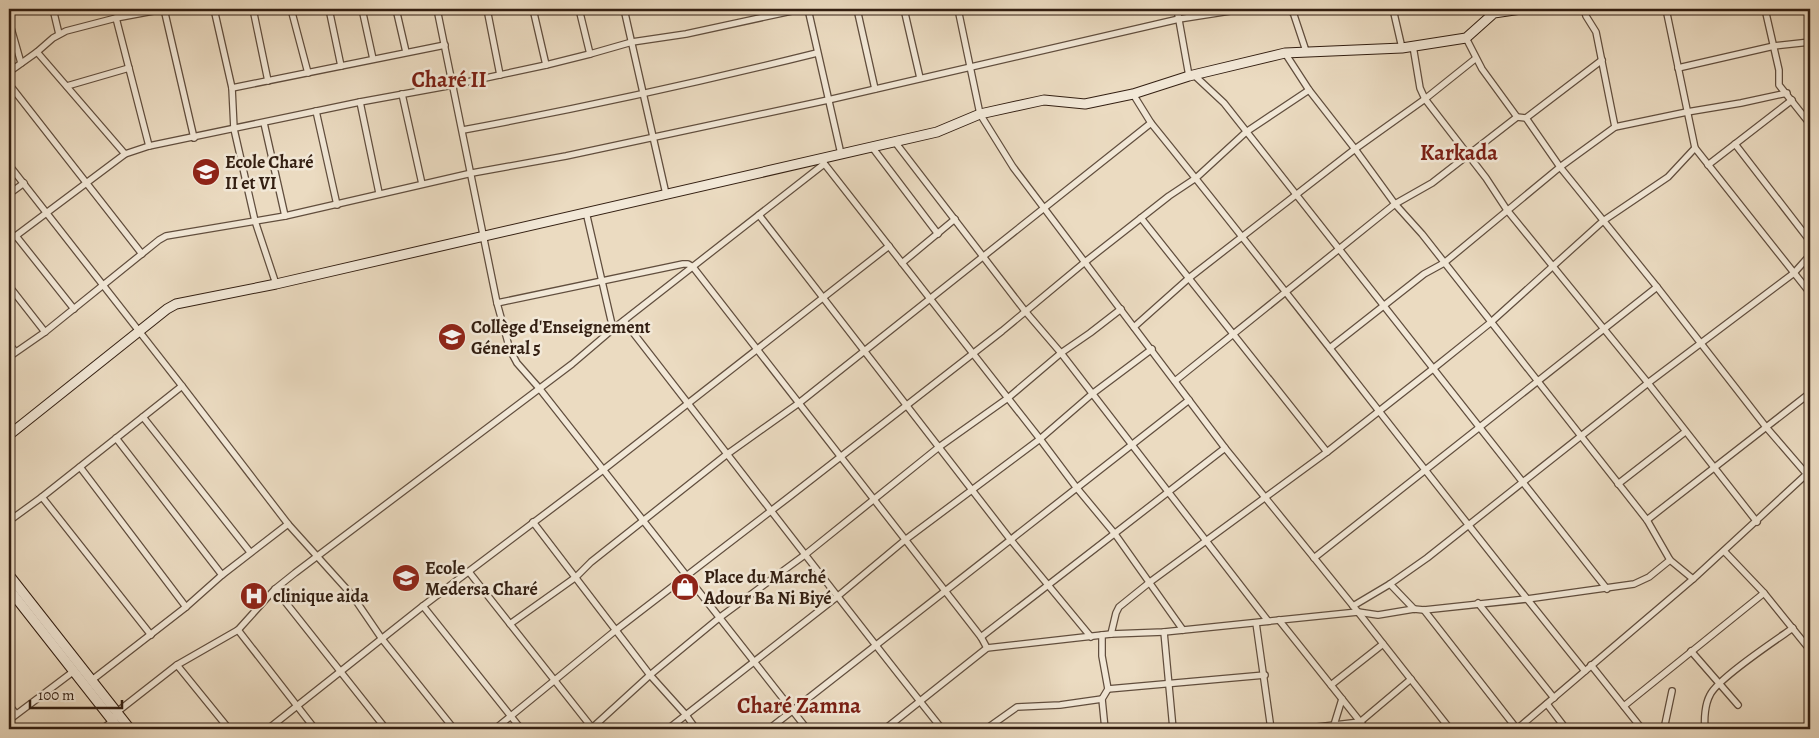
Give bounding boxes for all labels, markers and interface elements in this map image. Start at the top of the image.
district label: Charé II [411,65,487,95]
district label: Karkada [1420,138,1498,168]
place label: Ecole Charé II et VI [225,150,314,195]
school or university icon: Ecole Charé II et VI [191,157,221,187]
place label: Collège d'Enseignement Géneral 5 [471,315,651,360]
school or university icon: Collège d'Enseignement Géneral 5 [437,322,467,352]
place label: Ecole Medersa Charé [425,556,538,601]
school or university icon: Ecole Medersa Charé [391,563,421,593]
place label: Place du Marché Adour Ba Ni Biyé [703,565,832,610]
shop icon: Place du Marché Adour Ba Ni Biyé [670,572,700,602]
hospital icon: clinique aida [239,581,269,611]
place label: clinique aida [273,584,369,608]
scale bar [30,678,122,710]
text: 100 m [38,685,75,705]
district label: Charé Zamna [737,691,861,721]

